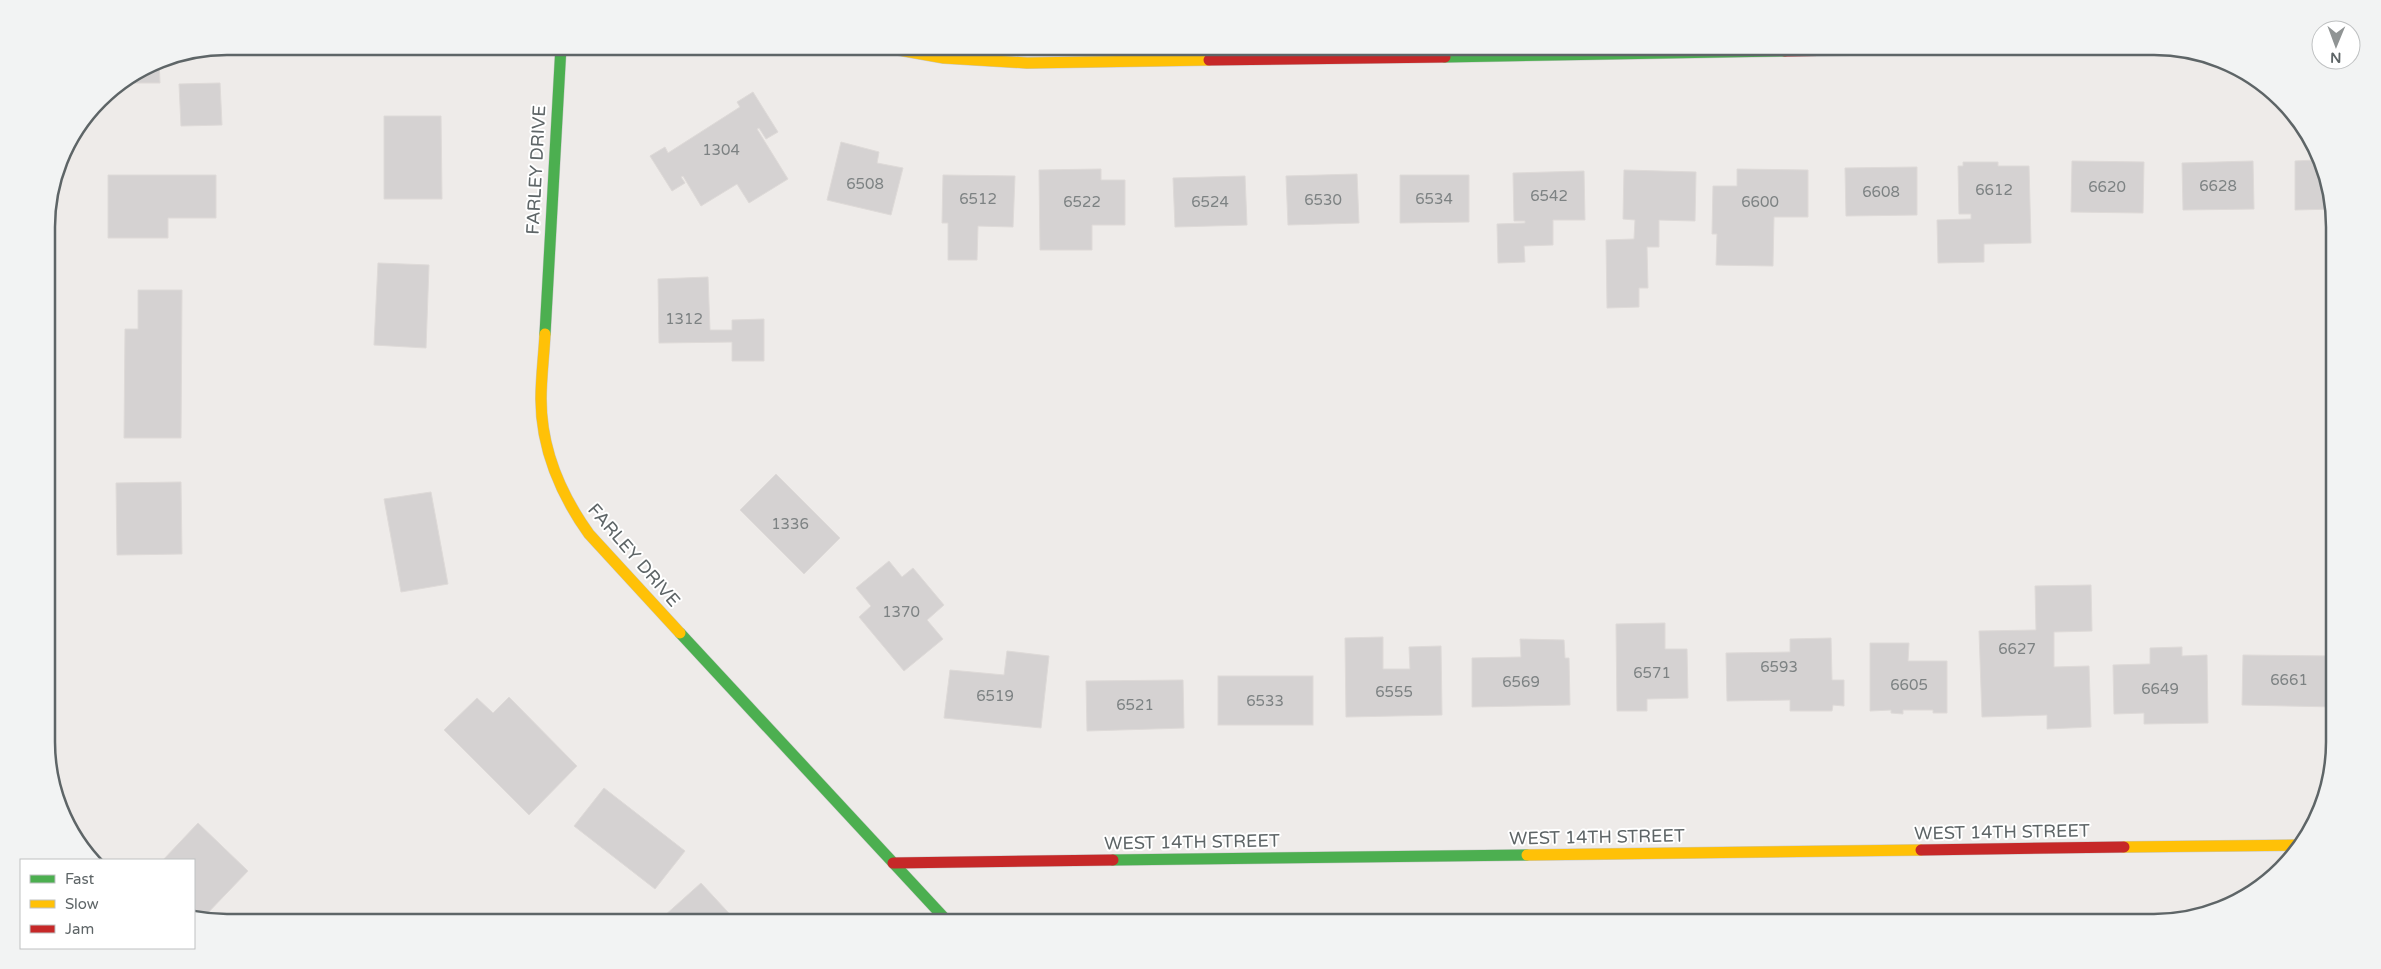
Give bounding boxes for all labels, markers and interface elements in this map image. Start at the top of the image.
north arrow [2311,20,2361,70]
text: N [2330,49,2342,66]
street label: FARLEY DRIVE [522,105,550,235]
house number: 1304 [702,141,740,159]
house number: 6508 [846,175,884,193]
house number: 6628 [2199,177,2237,195]
house number: 6620 [2088,178,2126,196]
house number: 6612 [1975,181,2013,199]
house number: 6608 [1862,183,1900,201]
house number: 6542 [1530,187,1568,205]
house number: 6512 [959,190,997,208]
house number: 6534 [1415,190,1453,208]
house number: 6530 [1304,191,1342,209]
house number: 6522 [1063,193,1101,211]
house number: 6524 [1191,193,1229,211]
house number: 6600 [1741,193,1779,211]
house number: 1312 [665,310,703,328]
street label: FARLEY DRIVE [583,499,685,611]
house number: 1336 [771,515,809,533]
house number: 1370 [882,603,920,621]
house number: 6627 [1998,640,2036,658]
house number: 6593 [1760,658,1798,676]
house number: 6571 [1633,664,1671,682]
house number: 6661 [2270,671,2308,689]
house number: 6569 [1502,673,1540,691]
house number: 6605 [1890,676,1928,694]
house number: 6649 [2141,680,2179,698]
house number: 6555 [1375,683,1413,701]
house number: 6519 [976,687,1014,705]
house number: 6533 [1246,692,1284,710]
house number: 6521 [1116,696,1154,714]
street label: WEST 14TH STREET [1914,819,2090,845]
street label: WEST 14TH STREET [1509,824,1685,850]
street label: WEST 14TH STREET [1104,829,1280,855]
legend [20,859,195,949]
text: Fast [65,870,95,888]
text: Slow [65,895,99,913]
text: Jam [65,920,94,938]

